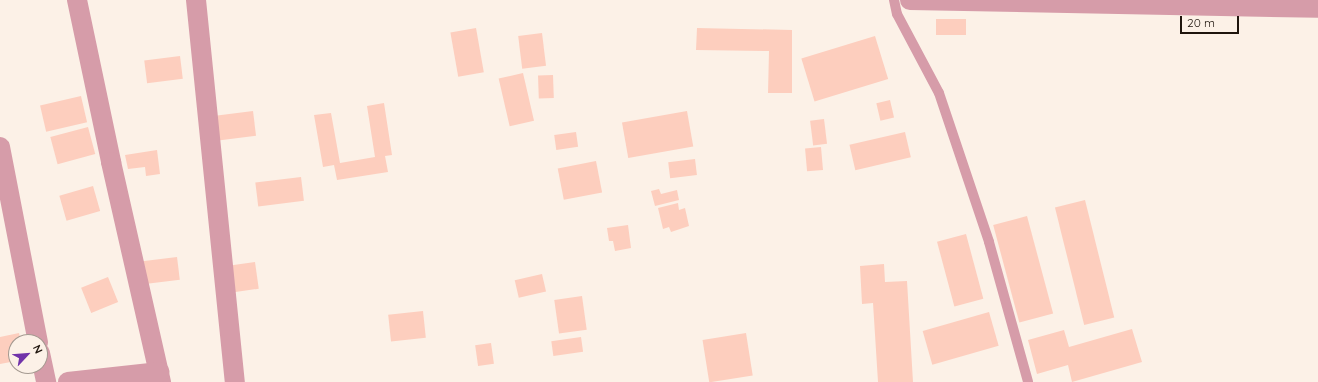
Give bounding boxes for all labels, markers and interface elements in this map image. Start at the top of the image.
scale bar [1182,8,1241,34]
text: 20 m [1187,15,1215,30]
north arrow [8,334,48,374]
text: N [30,342,46,356]

